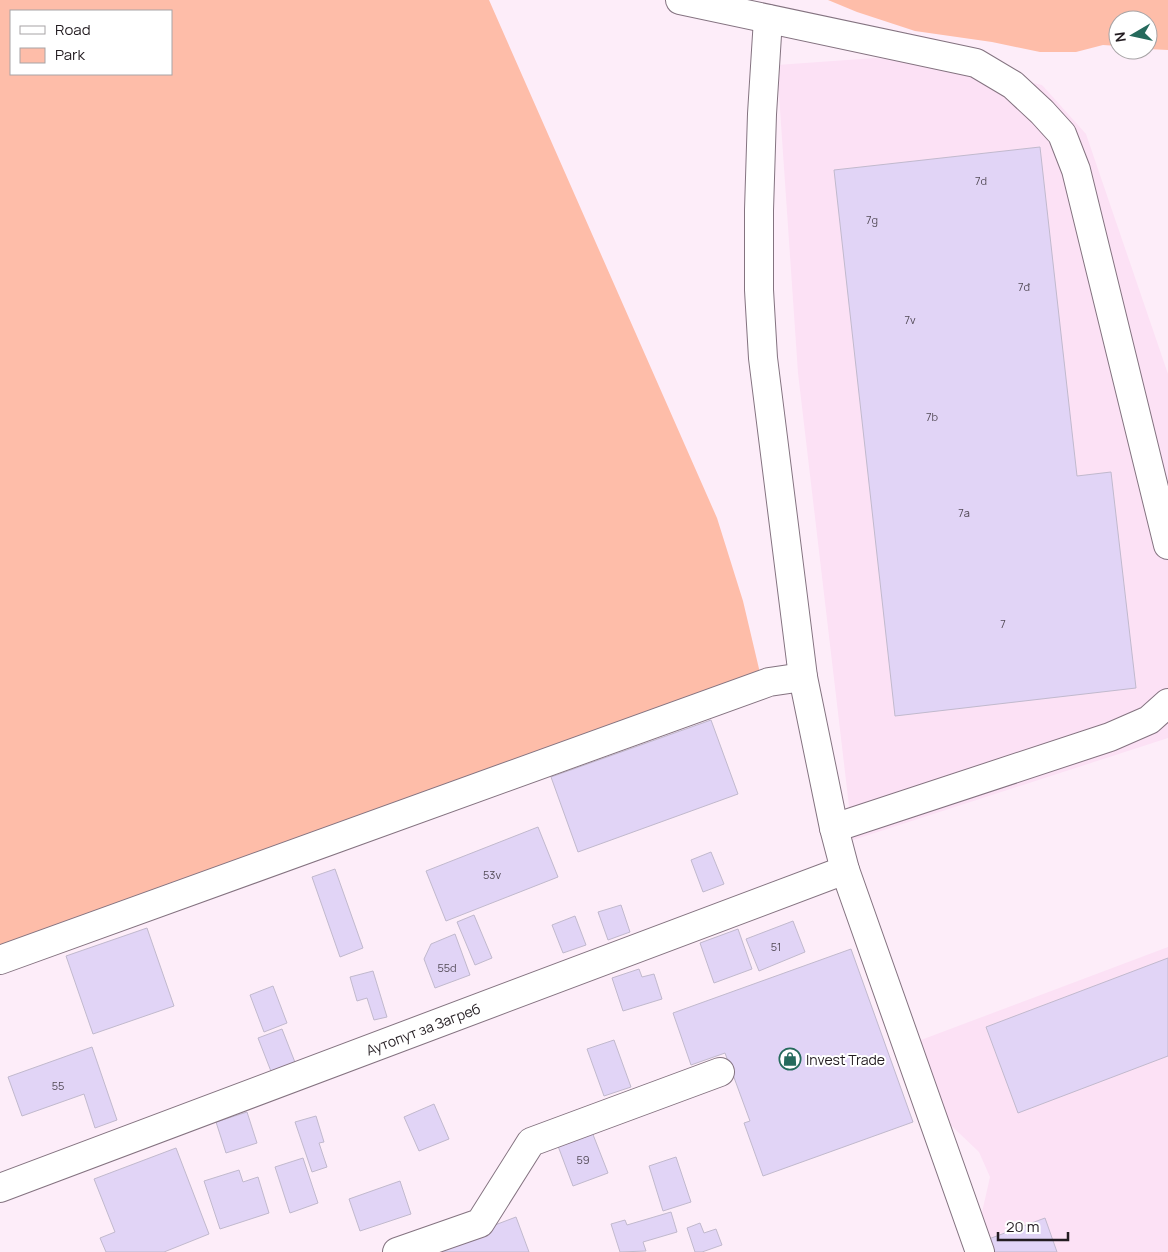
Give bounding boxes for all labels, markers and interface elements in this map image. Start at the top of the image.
legend [10,10,172,75]
north arrow [1108,10,1158,60]
text: Road [55,19,91,40]
text: N [1109,31,1130,44]
text: Park [55,44,85,65]
house number: 7d [975,173,987,188]
house number: 7g [866,212,878,227]
house number: 7đ [1018,279,1030,294]
house number: 7v [904,312,916,327]
house number: 7b [926,409,938,424]
house number: 7a [958,505,970,520]
house number: 7 [1000,616,1006,631]
house number: 53v [483,867,501,882]
house number: 51 [771,939,781,954]
house number: 55d [437,960,457,975]
street label: Аутопут за Загреб [363,998,483,1060]
shop icon: Invest Trade [778,1047,802,1071]
place label: Invest Trade [806,1050,885,1069]
house number: 55 [52,1078,64,1093]
house number: 59 [576,1152,590,1167]
scale bar [998,1210,1068,1242]
text: 20 m [1006,1216,1039,1237]

